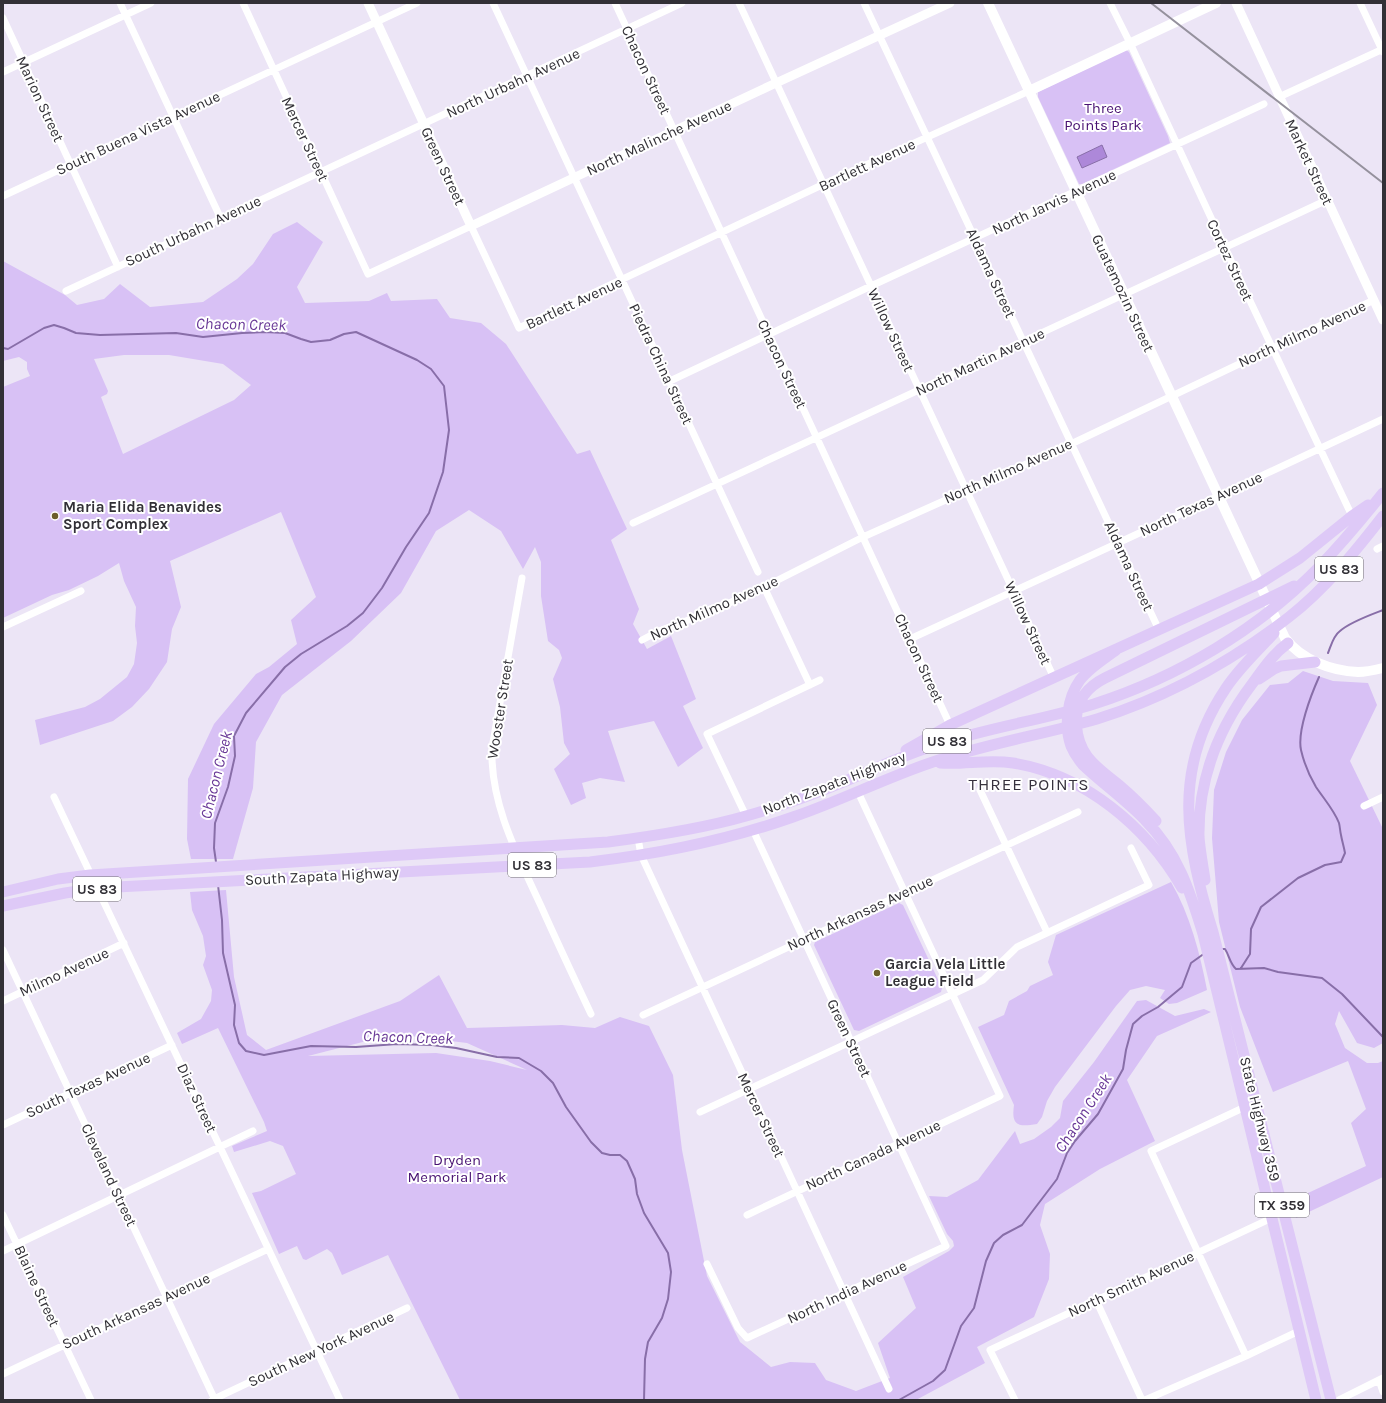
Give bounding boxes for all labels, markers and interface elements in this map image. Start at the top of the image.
street label: Chacon Street [618,23,675,118]
street label: North Urbahn Avenue [443,44,583,122]
street label: Marion Street [12,53,68,145]
street label: South Buena Vista Avenue [53,87,223,179]
street label: Mercer Street [278,94,333,185]
street label: North Malinche Avenue [583,96,735,180]
park label: Three Points Park [1064,99,1142,134]
street label: Market Street [1281,116,1337,208]
street label: Green Street [417,124,469,208]
street label: Bartlett Avenue [816,135,918,195]
street label: North Jarvis Avenue [989,165,1119,239]
street label: South Urbahn Avenue [122,192,264,270]
street label: Cortez Street [1203,216,1257,304]
street label: Aldama Street [962,225,1020,321]
street label: Guatemozin Street [1088,231,1158,355]
street label: Bartlett Avenue [523,273,625,333]
street label: Willow Street [864,285,918,375]
street label: North Milmo Avenue [1235,297,1369,371]
street label: Piedra China Street [625,301,697,428]
water label: Chacon Creek [196,314,287,334]
street label: Chacon Street [754,317,811,412]
street label: North Martin Avenue [912,324,1048,400]
street label: North Milmo Avenue [941,435,1075,507]
street label: North Texas Avenue [1137,468,1265,540]
place label: Maria Elida Benavides Sport Complex [63,498,222,533]
marker: Maria Elida Benavides Sport Complex [50,511,60,521]
street label: Aldama Street [1100,518,1158,614]
road number: US 83 [1315,557,1363,581]
street label: North Milmo Avenue [647,572,781,644]
street label: Willow Street [1001,578,1055,668]
street label: Chacon Street [891,611,948,706]
street label: Wooster Street [483,658,517,760]
water label: Chacon Creek [196,728,236,821]
road number: US 83 [923,729,971,753]
street label: North Zapata Highway [760,747,908,819]
district label: THREE POINTS [969,774,1090,794]
road number: US 83 [508,853,556,877]
street label: South Zapata Highway [244,863,400,889]
street label: North Arkansas Avenue [784,871,936,955]
road number: US 83 [73,877,121,901]
street label: Milmo Avenue [16,943,112,1001]
place label: Garcia Vela Little League Field [885,955,1006,990]
marker: Garcia Vela Little League Field [872,968,882,978]
street label: Green Street [823,996,875,1080]
water label: Chacon Creek [363,1026,454,1048]
street label: South Texas Avenue [23,1048,153,1122]
street label: State Highway 359 [1236,1055,1284,1183]
street label: Diaz Street [173,1060,221,1136]
water label: Chacon Creek [1050,1069,1116,1156]
street label: Mercer Street [734,1070,789,1161]
street label: North Canada Avenue [803,1116,943,1194]
street label: Cleveland Street [77,1121,141,1230]
park label: Dryden Memorial Park [408,1151,506,1186]
road number: TX 359 [1255,1193,1309,1217]
street label: Blaine Street [10,1242,64,1330]
street label: North Smith Avenue [1065,1247,1197,1321]
street label: North India Avenue [784,1256,910,1328]
street label: South Arkansas Avenue [59,1269,213,1353]
street label: South New York Avenue [245,1307,397,1391]

